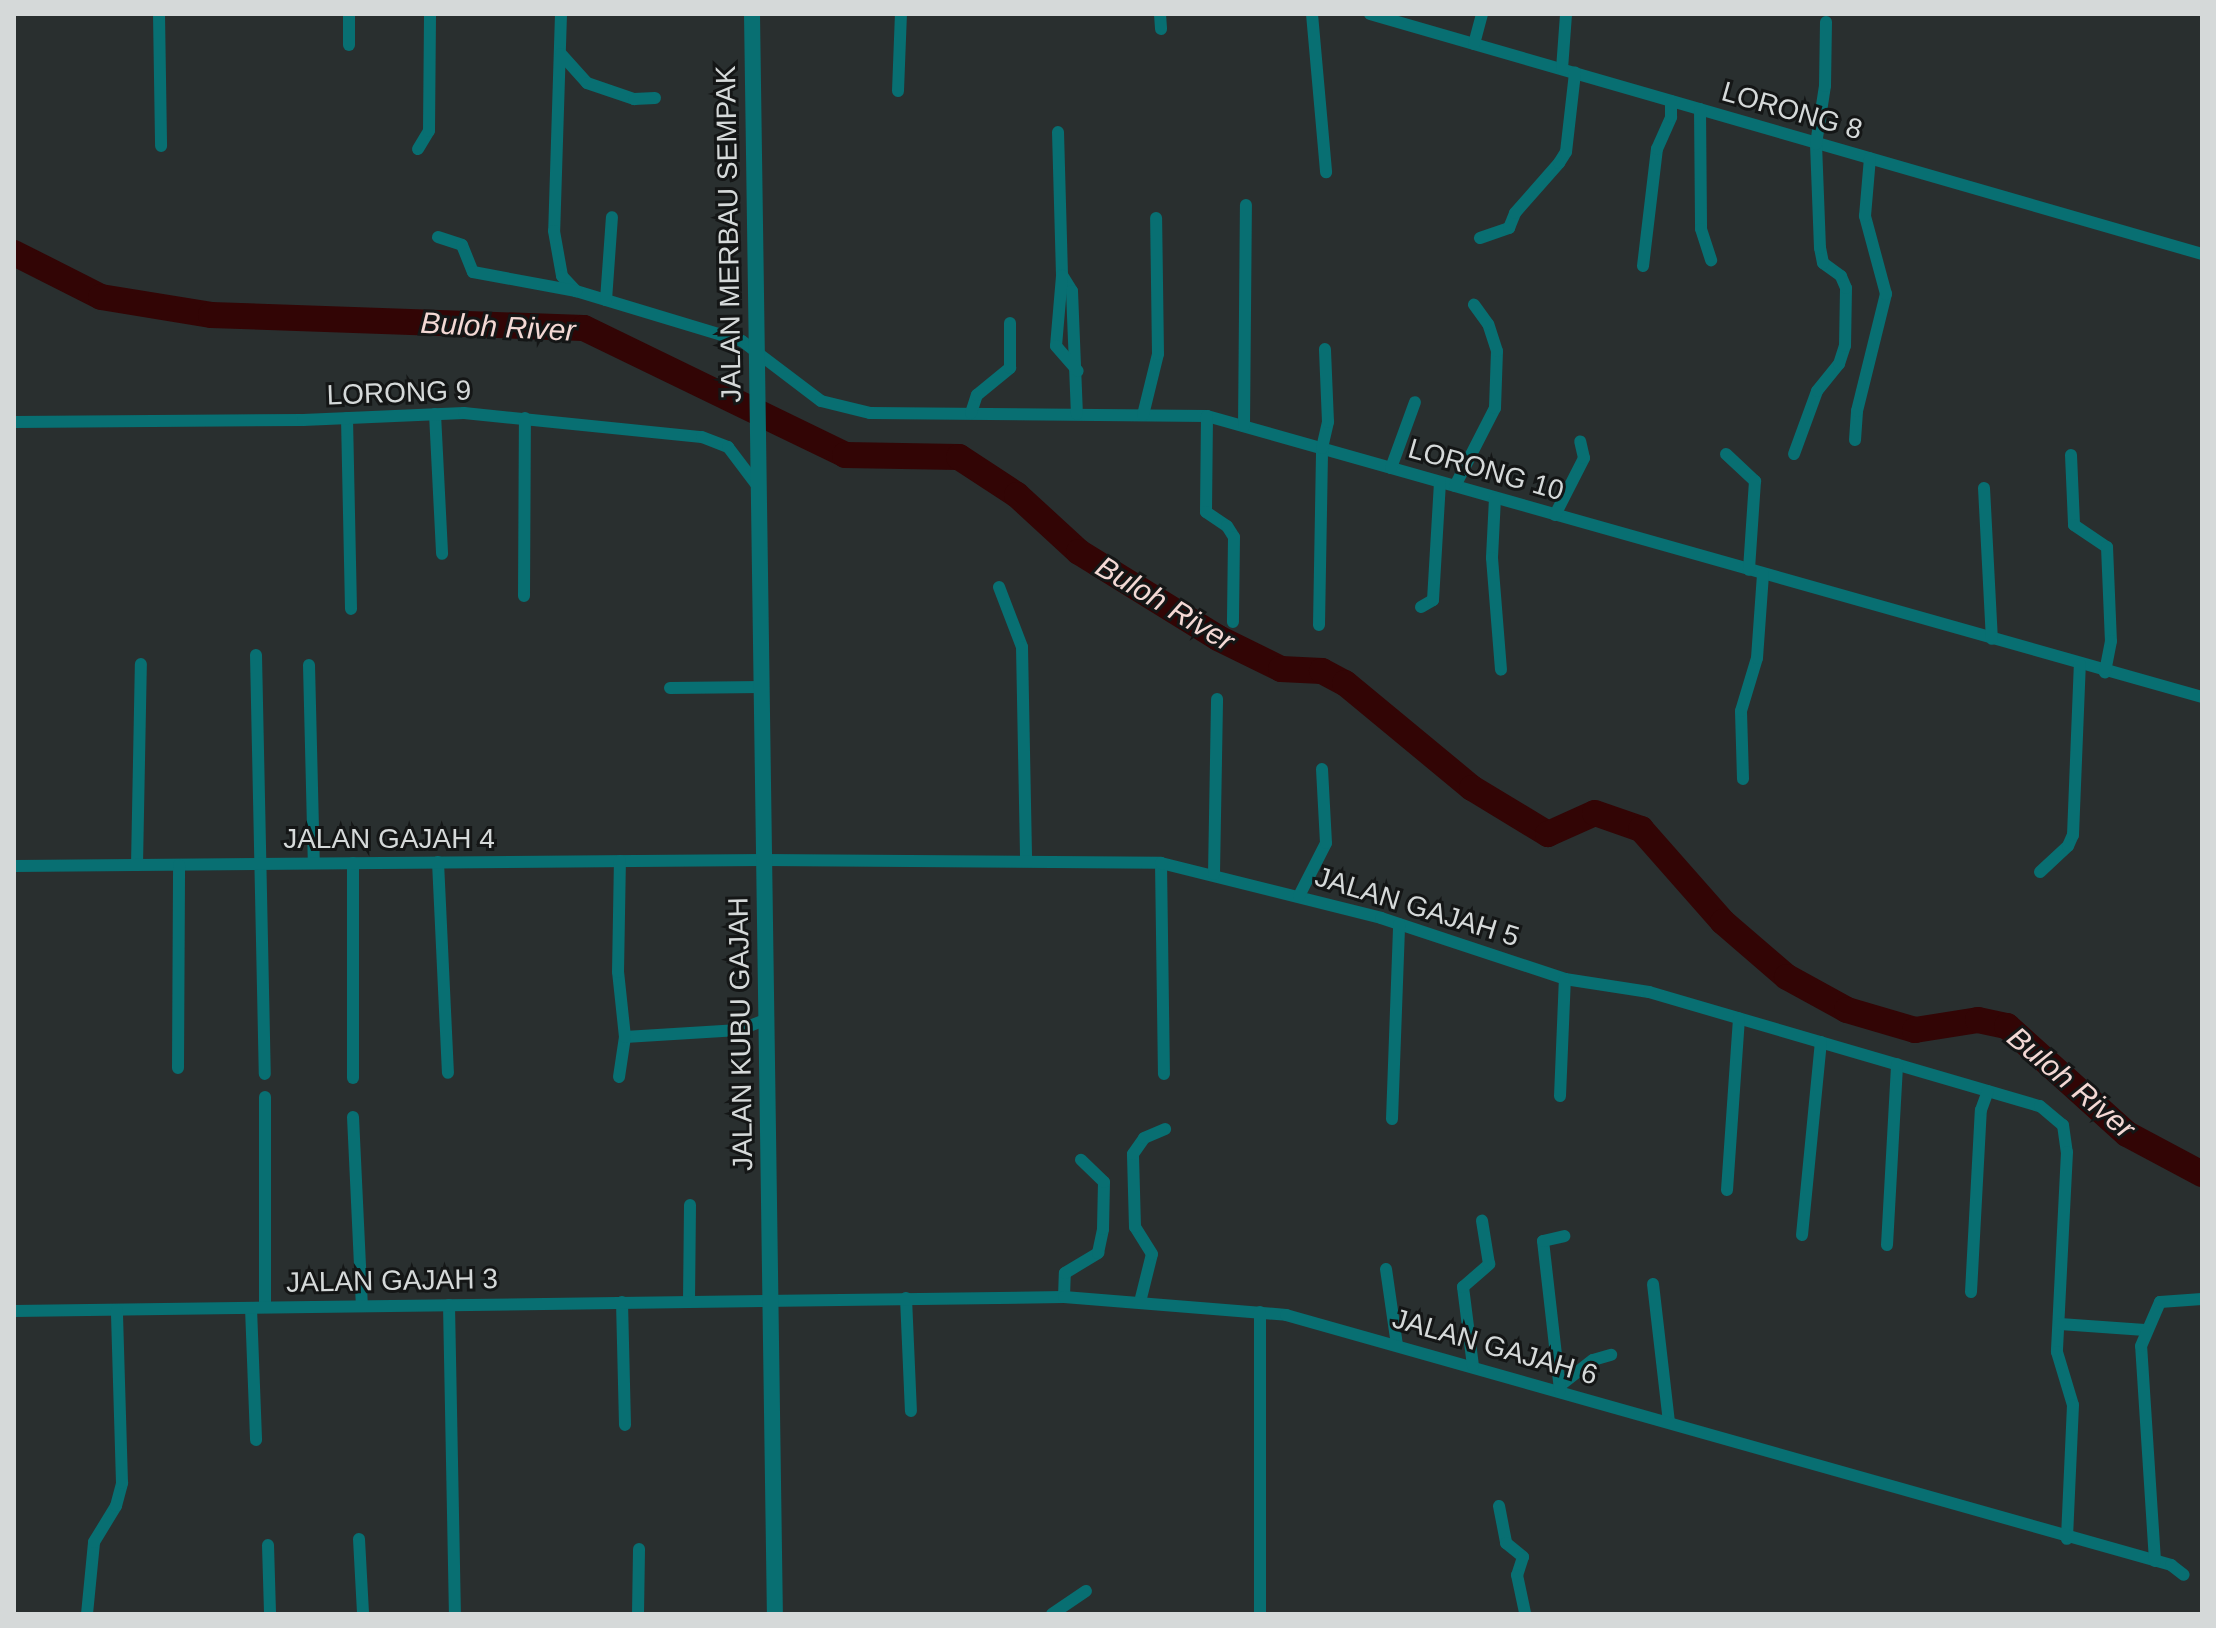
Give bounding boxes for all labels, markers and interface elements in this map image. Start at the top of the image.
street label: JALAN MERBAU SEMPAK [709,65,749,403]
street label: LORONG 8 [1718,75,1866,147]
water label: Buloh River [420,305,576,349]
street label: LORONG 9 [326,374,472,412]
street label: LORONG 10 [1404,432,1568,508]
water label: Buloh River [1089,549,1241,659]
street label: JALAN GAJAH 4 [283,822,495,856]
street label: JALAN GAJAH 5 [1311,860,1523,954]
street label: JALAN KUBU GAJAH [722,897,760,1171]
water label: Buloh River [2000,1019,2142,1147]
street label: JALAN GAJAH 3 [286,1262,498,1300]
street label: JALAN GAJAH 6 [1389,1302,1601,1392]

